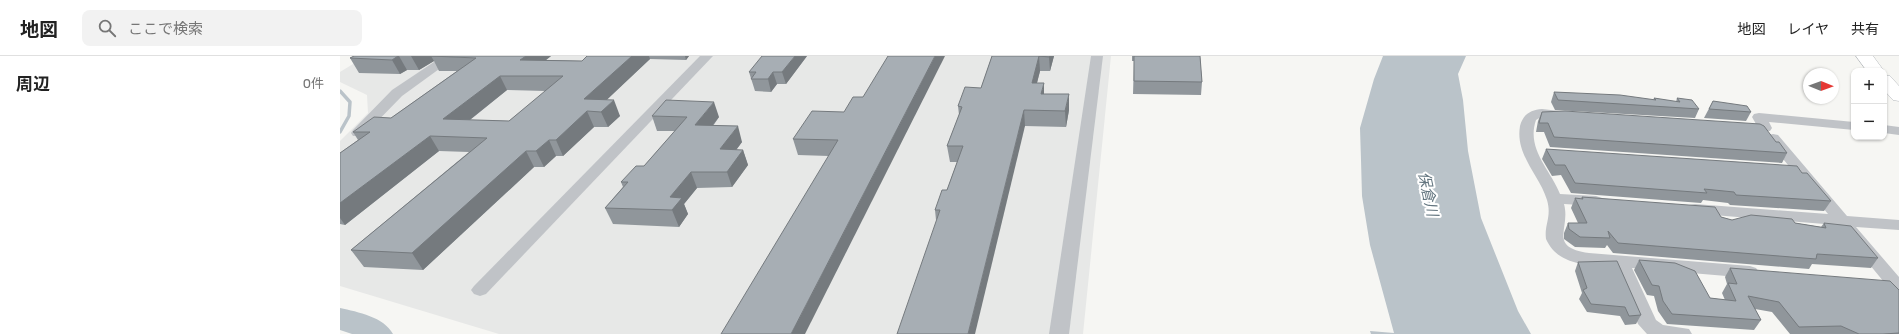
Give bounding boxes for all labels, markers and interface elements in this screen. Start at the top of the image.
search box [82,10,362,46]
icon: search [96,17,118,39]
text: 地図 [20,18,58,41]
text: ここで検索 [128,20,203,38]
text: 地図 [1737,21,1765,38]
text: レイヤ [1787,21,1829,38]
text: 共有 [1851,21,1879,38]
north arrow [1803,68,1839,104]
map controls [1851,68,1887,140]
button: + [1851,68,1887,104]
text: 周辺 [16,74,50,94]
text: 0件 [303,76,324,91]
button: − [1851,104,1887,140]
water label: 保倉川 [1415,170,1442,220]

